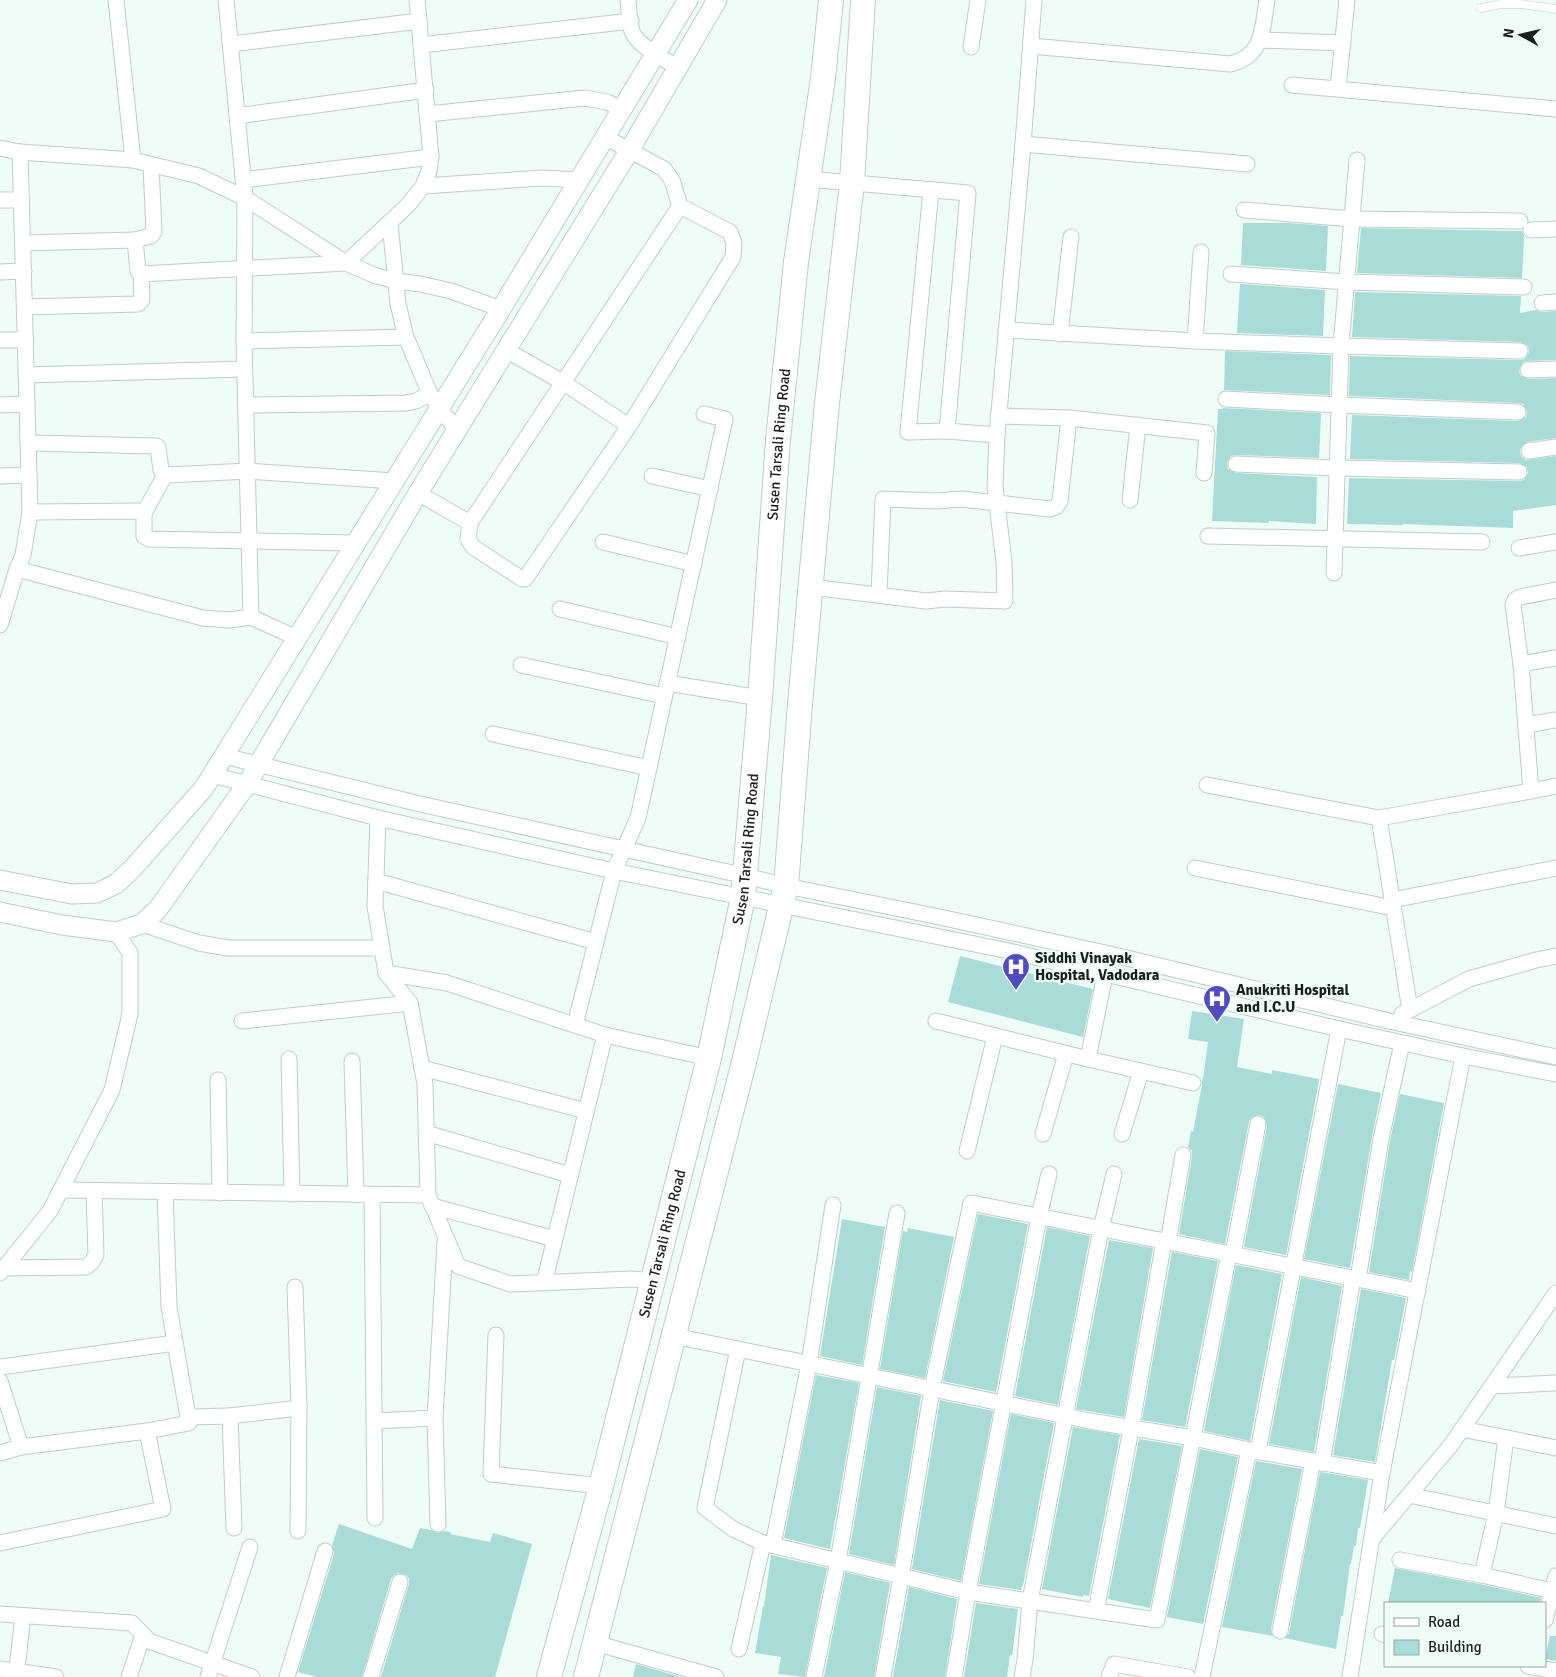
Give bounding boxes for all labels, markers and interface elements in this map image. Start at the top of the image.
north arrow [1496,10,1546,60]
text: N [1500,27,1518,39]
street label: Susen Tarsali Ring Road [763,368,794,521]
street label: Susen Tarsali Ring Road [728,773,763,926]
place label: Siddhi Vinayak Hospital, Vadodara [1035,949,1160,984]
hospital icon: Siddhi Vinayak Hospital, Vadodara [1001,952,1031,991]
place label: Anukriti Hospital and I.C.U [1236,981,1349,1016]
hospital icon: Anukriti Hospital and I.C.U [1202,984,1232,1023]
street label: Susen Tarsali Ring Road [635,1168,690,1319]
legend [1384,1602,1546,1667]
text: Road [1428,1613,1460,1631]
text: Building [1428,1638,1482,1656]

